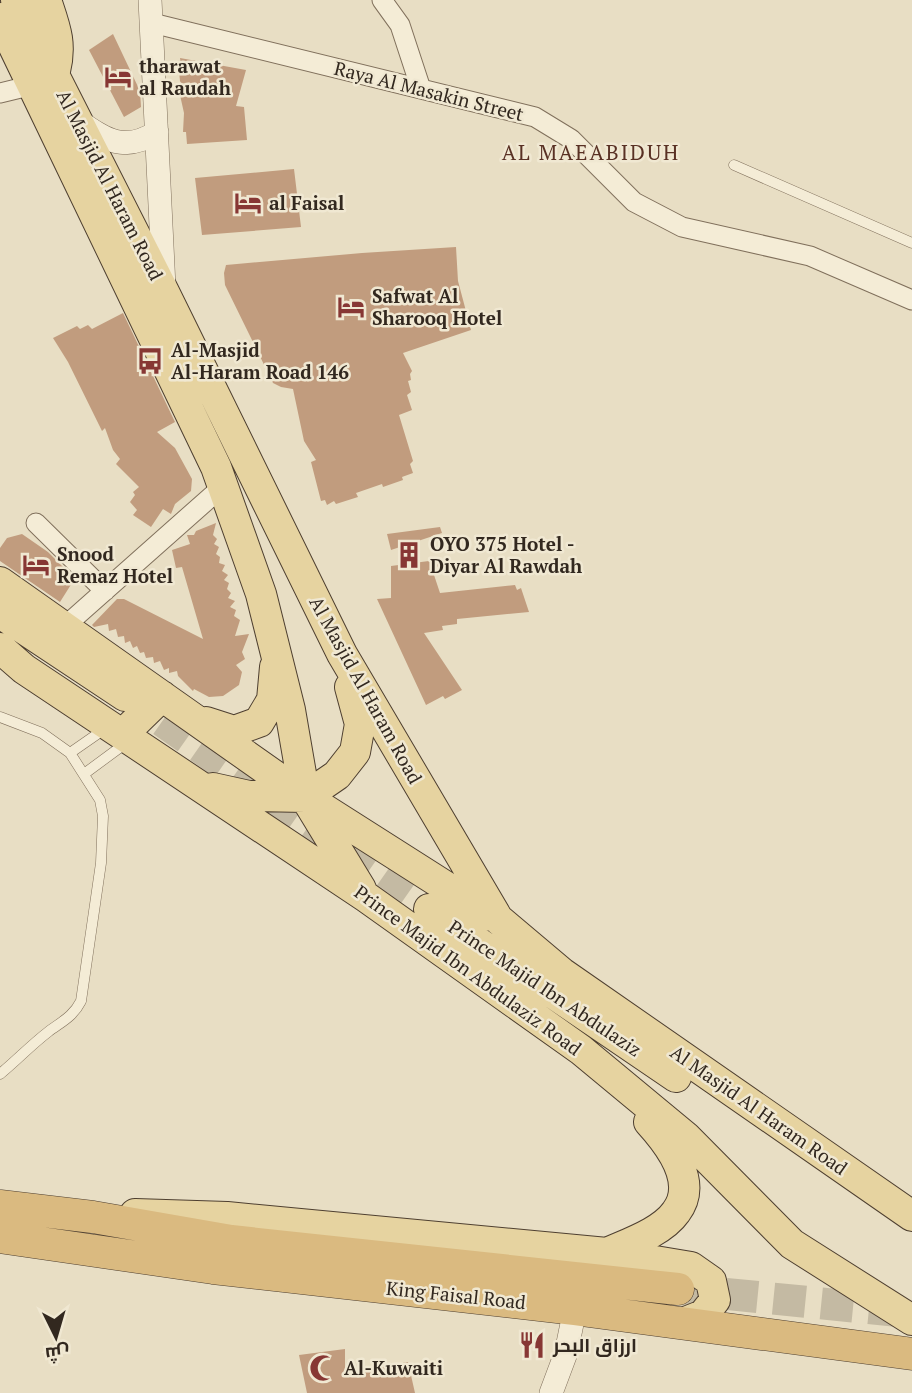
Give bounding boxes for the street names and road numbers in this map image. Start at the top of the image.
street label: Raya Al Masakin Street [332,55,526,126]
street label: Al Masjid Al Haram Road [51,85,170,285]
street label: Al Masjid Al Haram Road [304,592,429,788]
street label: Prince Majid Ibn Abdulaziz Road [350,880,586,1060]
street label: Prince Majid Ibn Abdulaziz [444,915,646,1061]
street label: Al Masjid Al Haram Road [666,1039,853,1180]
street label: King Faisal Road [385,1275,527,1314]

